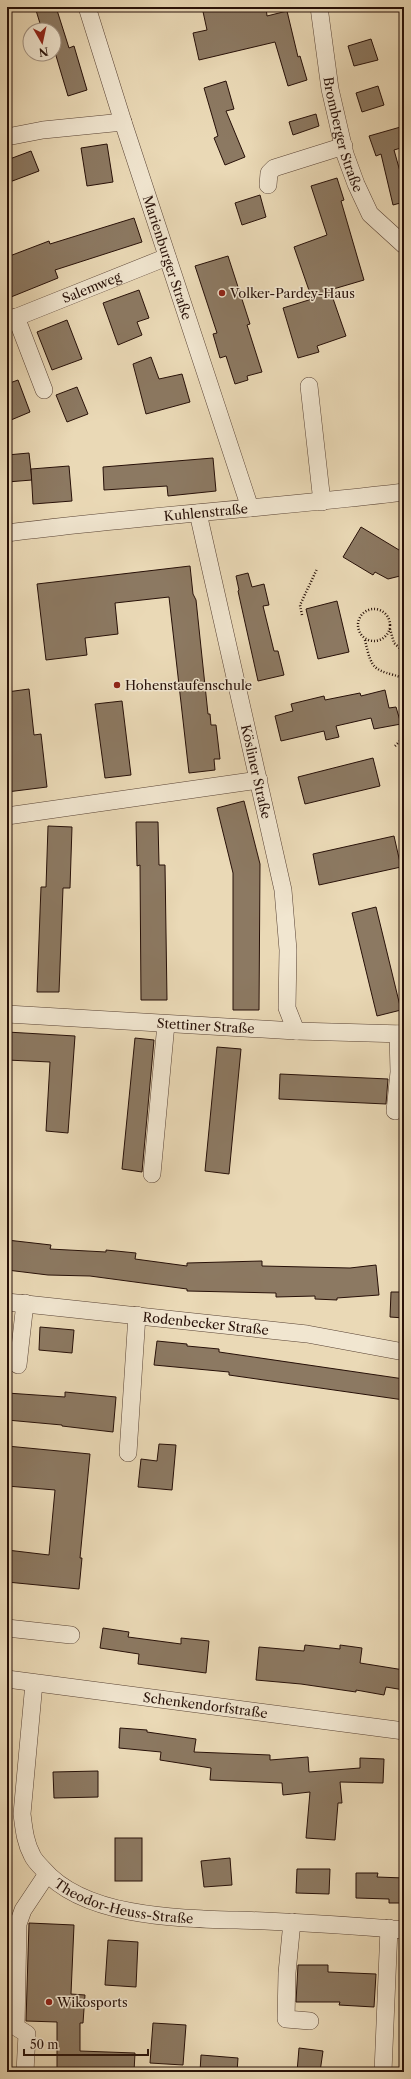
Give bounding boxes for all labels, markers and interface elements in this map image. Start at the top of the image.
north arrow [22,22,62,62]
text: N [37,44,49,60]
street label: Bromberger Straße [320,76,367,195]
street label: Marienburger Straße [140,193,195,322]
street label: Salemweg [60,268,123,306]
place label: Volker-Pardey-Haus [229,285,355,301]
marker: Volker-Pardey-Haus [217,288,227,298]
street label: Kuhlenstraße [163,500,249,524]
place label: Hohenstaufenschule [125,677,252,693]
marker: Hohenstaufenschule [112,680,122,690]
street label: Kösliner Straße [238,723,275,820]
street label: Stettiner Straße [156,1015,255,1037]
street label: Rodenbecker Straße [142,1309,270,1338]
street label: Schenkendorfstraße [142,1689,269,1721]
street label: Theodor-Heuss-Straße [51,1875,194,1926]
place label: Wikosports [56,1994,128,2010]
marker: Wikosports [44,1997,54,2007]
scale bar [24,2031,148,2057]
text: 50 m [30,2037,59,2052]

